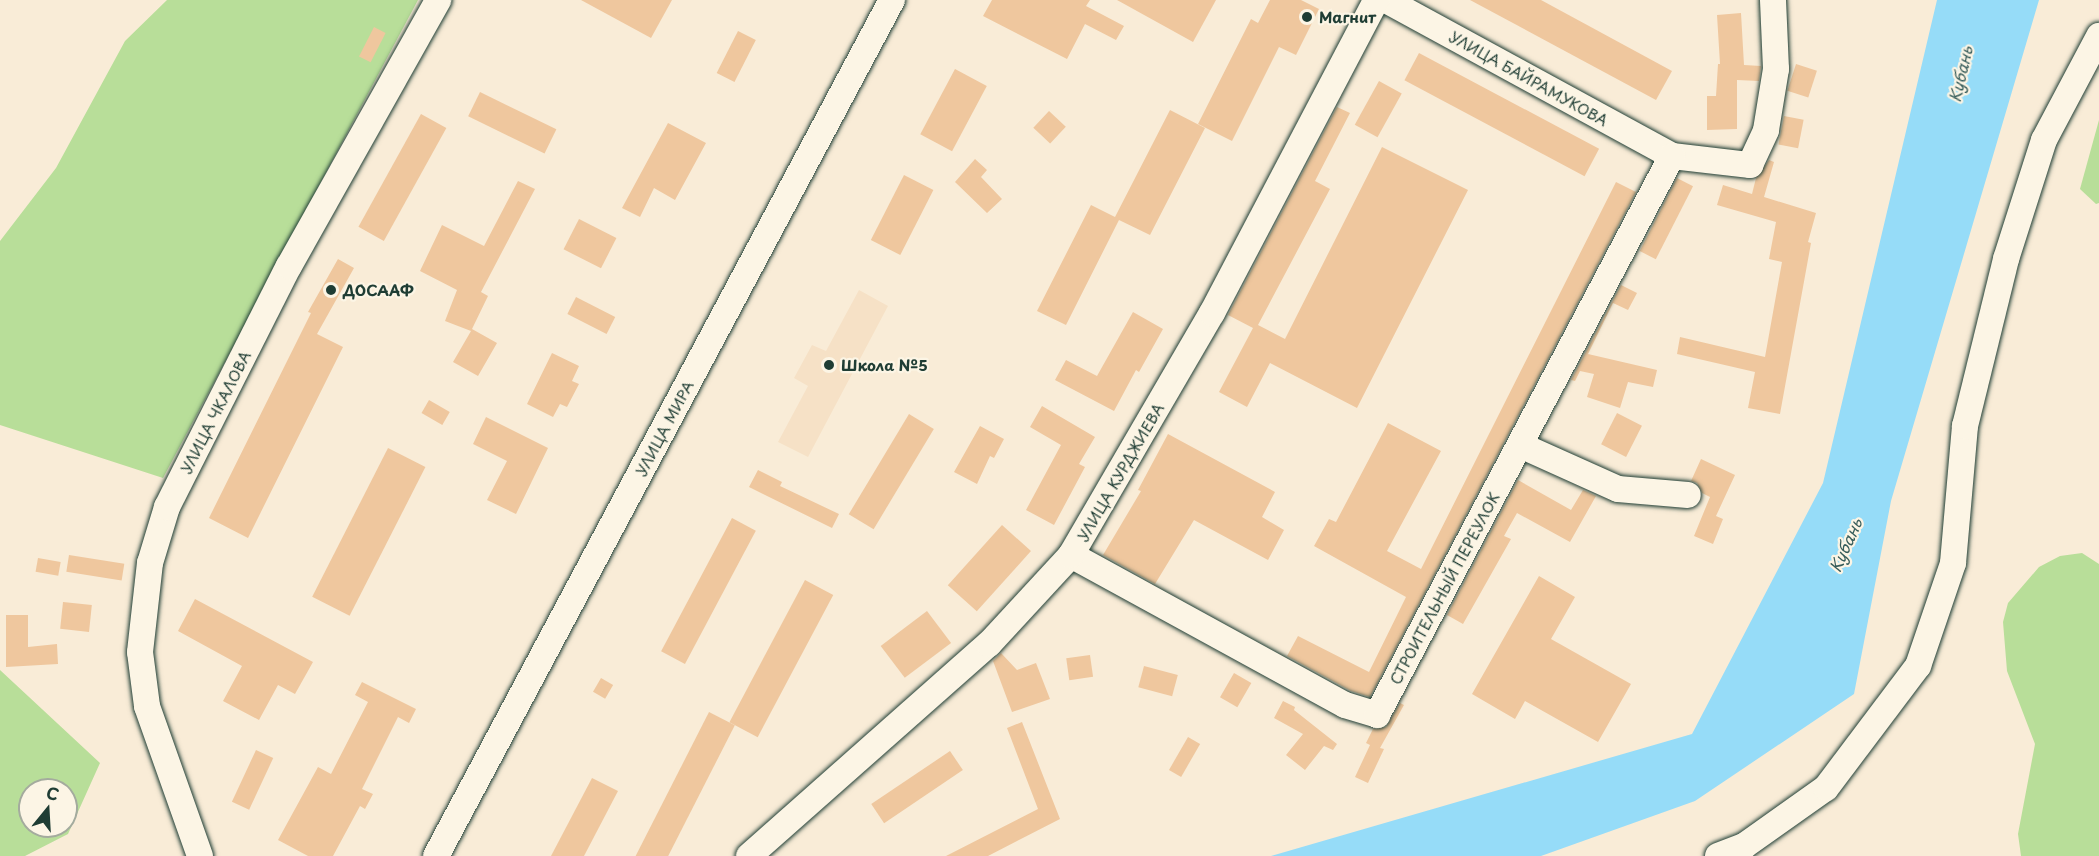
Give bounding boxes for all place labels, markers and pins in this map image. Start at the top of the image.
place label: Магнит [1319,8,1376,26]
marker: Магнит [1300,10,1314,24]
place label: ДОСААФ [343,281,414,299]
marker: ДОСААФ [324,283,338,297]
place label: Школа №5 [841,356,928,374]
marker: Школа №5 [822,358,836,372]

